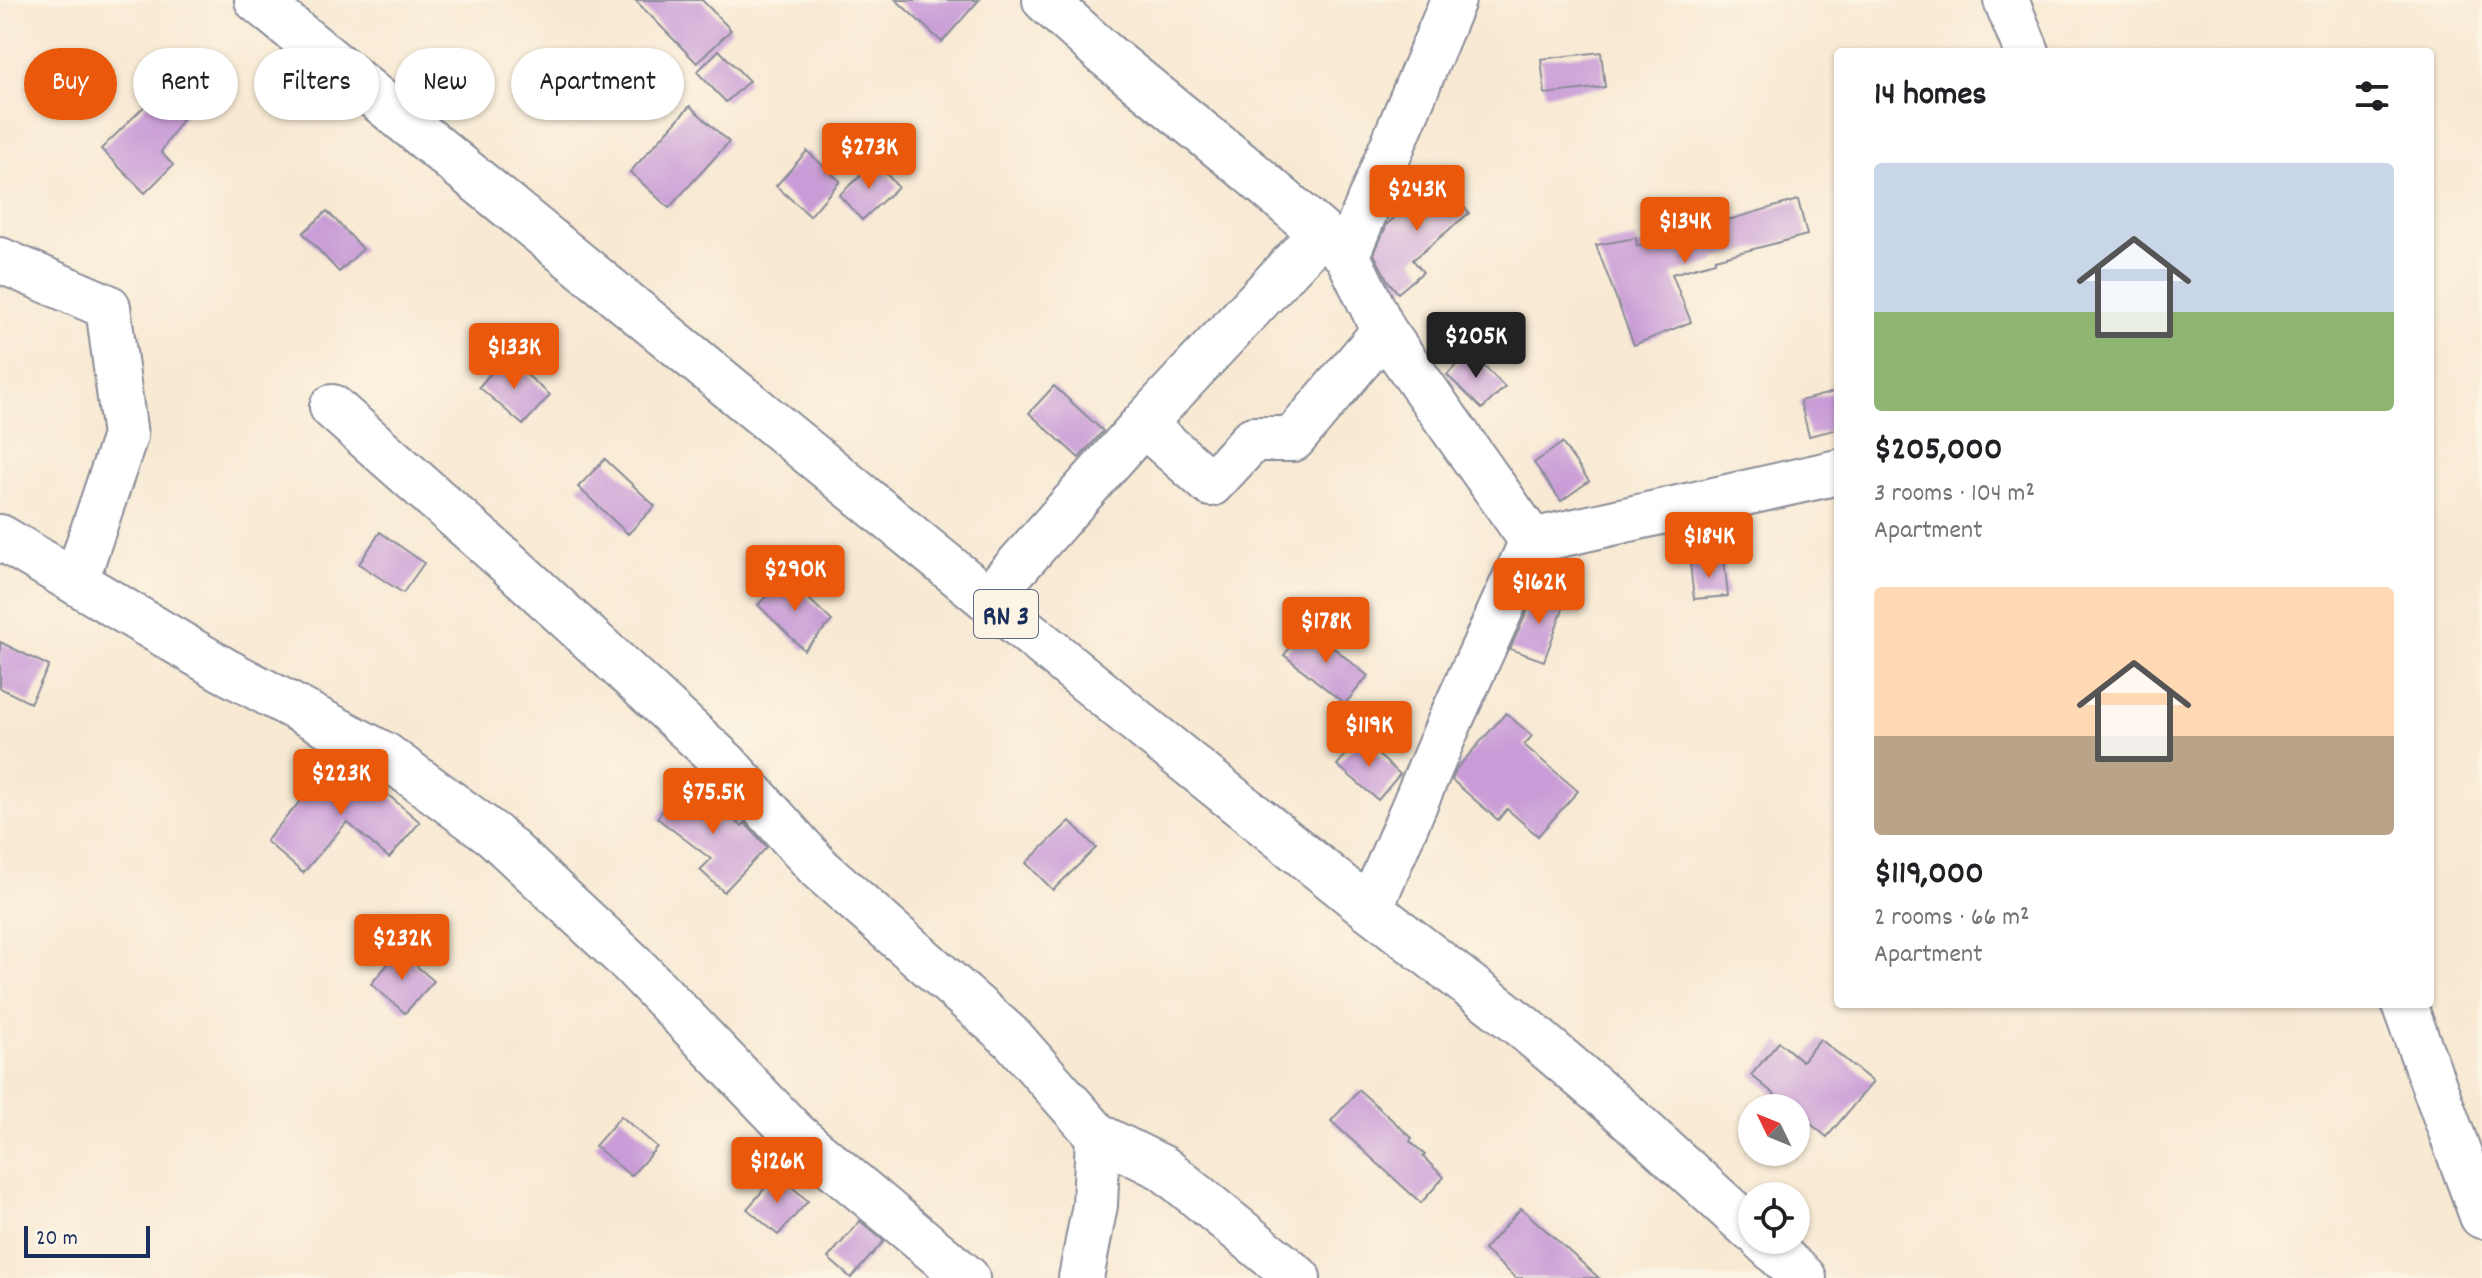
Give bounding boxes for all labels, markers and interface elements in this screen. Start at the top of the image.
chip: Buy [24,48,117,120]
chip: Rent [133,48,238,120]
chip: Filters [254,48,379,120]
chip: New [395,48,495,120]
chip: Apartment [511,48,684,120]
text: 14 homes [1874,72,1987,121]
icon: filters [2350,74,2394,118]
pin: $273K [813,123,925,191]
text: $273K [840,130,898,167]
pin: $243K [1361,165,1473,233]
text: $243K [1388,172,1446,209]
pin: $134K [1629,197,1741,265]
text: $134K [1658,204,1712,241]
icon: home [2062,215,2206,359]
pin: $205K [1420,312,1532,380]
text: $205K [1445,319,1507,356]
pin: $133K [458,323,570,391]
text: $133K [487,330,541,367]
text: $205,000 [1874,427,2002,476]
text: 3 rooms · 104 m² [1874,476,2035,513]
pin: $184K [1653,512,1765,580]
text: Apartment [1874,513,1983,550]
text: $184K [1683,519,1735,556]
pin: $290K [739,545,851,613]
text: $290K [764,552,826,589]
pin: $162K [1483,558,1595,626]
text: $162K [1512,565,1567,602]
road number: RN 3 [974,590,1038,638]
pin: $178K [1270,597,1382,665]
text: $178K [1300,604,1352,641]
icon: home [2062,639,2206,783]
pin: $119K [1313,701,1425,769]
text: $119K [1345,708,1393,745]
pin: $223K [285,749,397,817]
text: $223K [311,756,371,793]
pin: $75.5K [648,768,778,836]
text: $75.5K [681,775,745,812]
text: $119,000 [1874,851,1984,900]
text: 2 rooms · 66 m² [1874,900,2030,937]
pin: $232K [346,914,458,982]
text: $232K [372,921,432,958]
text: Apartment [1874,937,1983,974]
north arrow [1738,1094,1810,1166]
map controls [1738,1094,1810,1254]
pin: $126K [721,1137,833,1205]
text: $126K [750,1144,805,1181]
button: locate [1738,1182,1810,1254]
scale bar [24,1222,150,1258]
text: 20 m [36,1224,78,1255]

